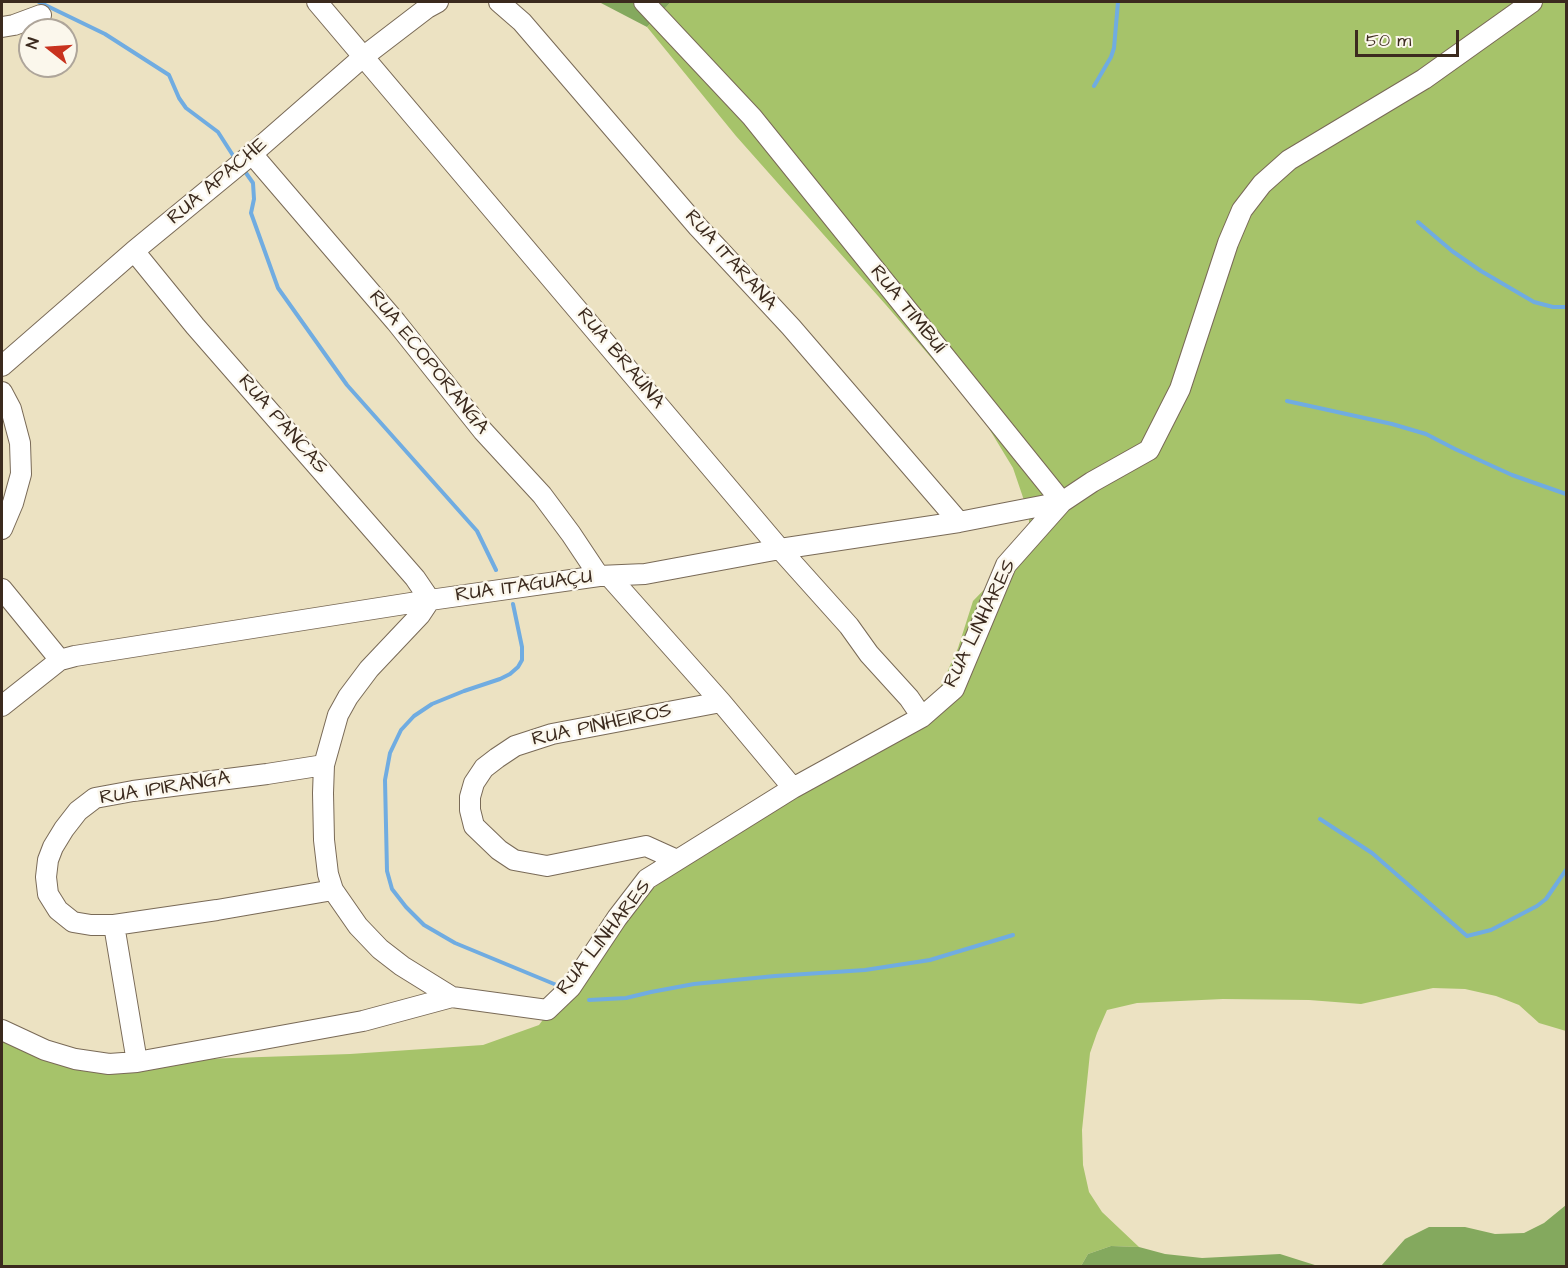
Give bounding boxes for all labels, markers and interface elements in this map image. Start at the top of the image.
north arrow [18,18,78,78]
scale bar [1358,18,1462,56]
text: 50 m [1366,28,1411,53]
text: N [21,35,45,51]
street label: RUA APACHE [163,133,273,231]
street label: RUA ITARANA [679,206,781,316]
street label: RUA TIMBUÍ [864,261,950,359]
street label: RUA ECOPORANGA [363,286,493,440]
street label: RUA BRAÚNA [571,304,669,414]
street label: RUA PANCAS [232,370,332,480]
street label: RUA LINHARES [940,556,1022,692]
street label: RUA ITAGUAÇU [454,566,594,608]
street label: RUA PINHEIROS [530,699,674,753]
street label: RUA IPIRANGA [98,767,232,811]
street label: RUA LINHARES [553,876,657,1000]

